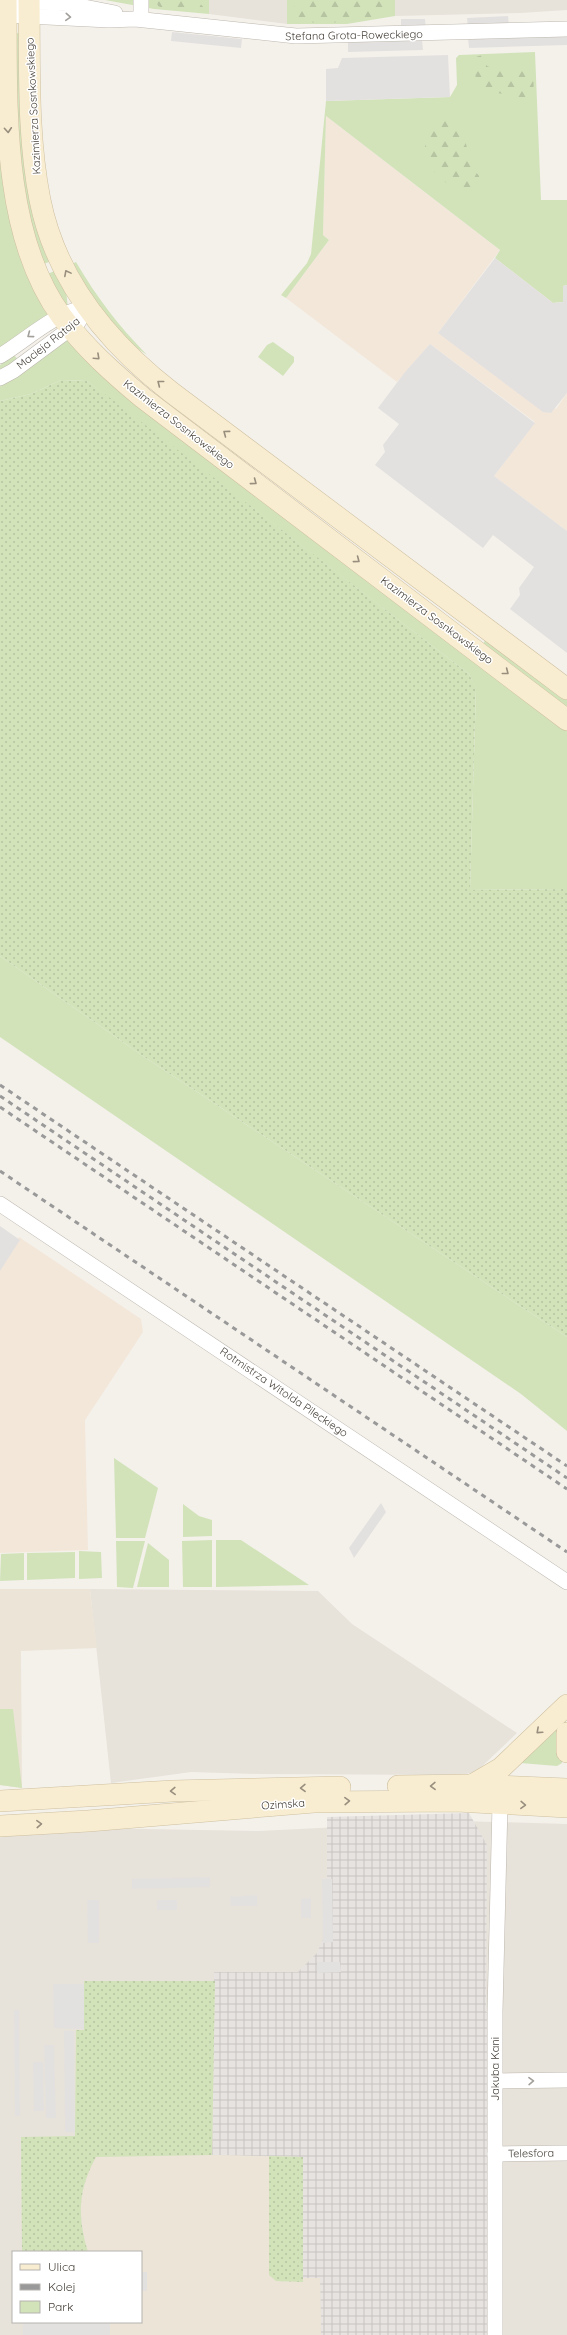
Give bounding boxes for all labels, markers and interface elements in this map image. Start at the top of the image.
one-way arrow [65,13,71,22]
street label: Stefana Grota-Roweckiego [285,27,423,43]
street label: Kazimierza Sosnkowskiego [22,37,44,175]
one-way arrow [3,127,12,133]
one-way arrow [64,270,71,277]
street label: Macieja Rataja [13,314,83,372]
one-way arrow [27,330,34,337]
one-way arrow [92,353,100,360]
street label: Kazimierza Sosnkowskiego [121,376,238,472]
one-way arrow [157,381,164,388]
one-way arrow [223,430,230,437]
one-way arrow [249,477,256,484]
one-way arrow [353,555,360,562]
street label: Kazimierza Sosnkowskiego [378,573,496,667]
one-way arrow [501,668,508,675]
street label: Rotmistrza Witolda Pileckiego [217,1344,351,1440]
one-way arrow [536,1727,543,1734]
one-way arrow [430,1781,436,1790]
one-way arrow [300,1784,306,1792]
one-way arrow [170,1787,176,1795]
street label: Ozimska [261,1795,305,1813]
one-way arrow [344,1797,350,1805]
one-way arrow [520,1800,526,1809]
one-way arrow [36,1819,42,1828]
street label: Jakuba Kani [488,2037,502,2101]
one-way arrow [528,2077,534,2085]
street label: Telesfora [508,2146,554,2160]
legend [12,2251,142,2323]
text: Ulica [48,2259,75,2274]
text: Kolej [48,2279,76,2294]
text: Park [48,2299,73,2314]

